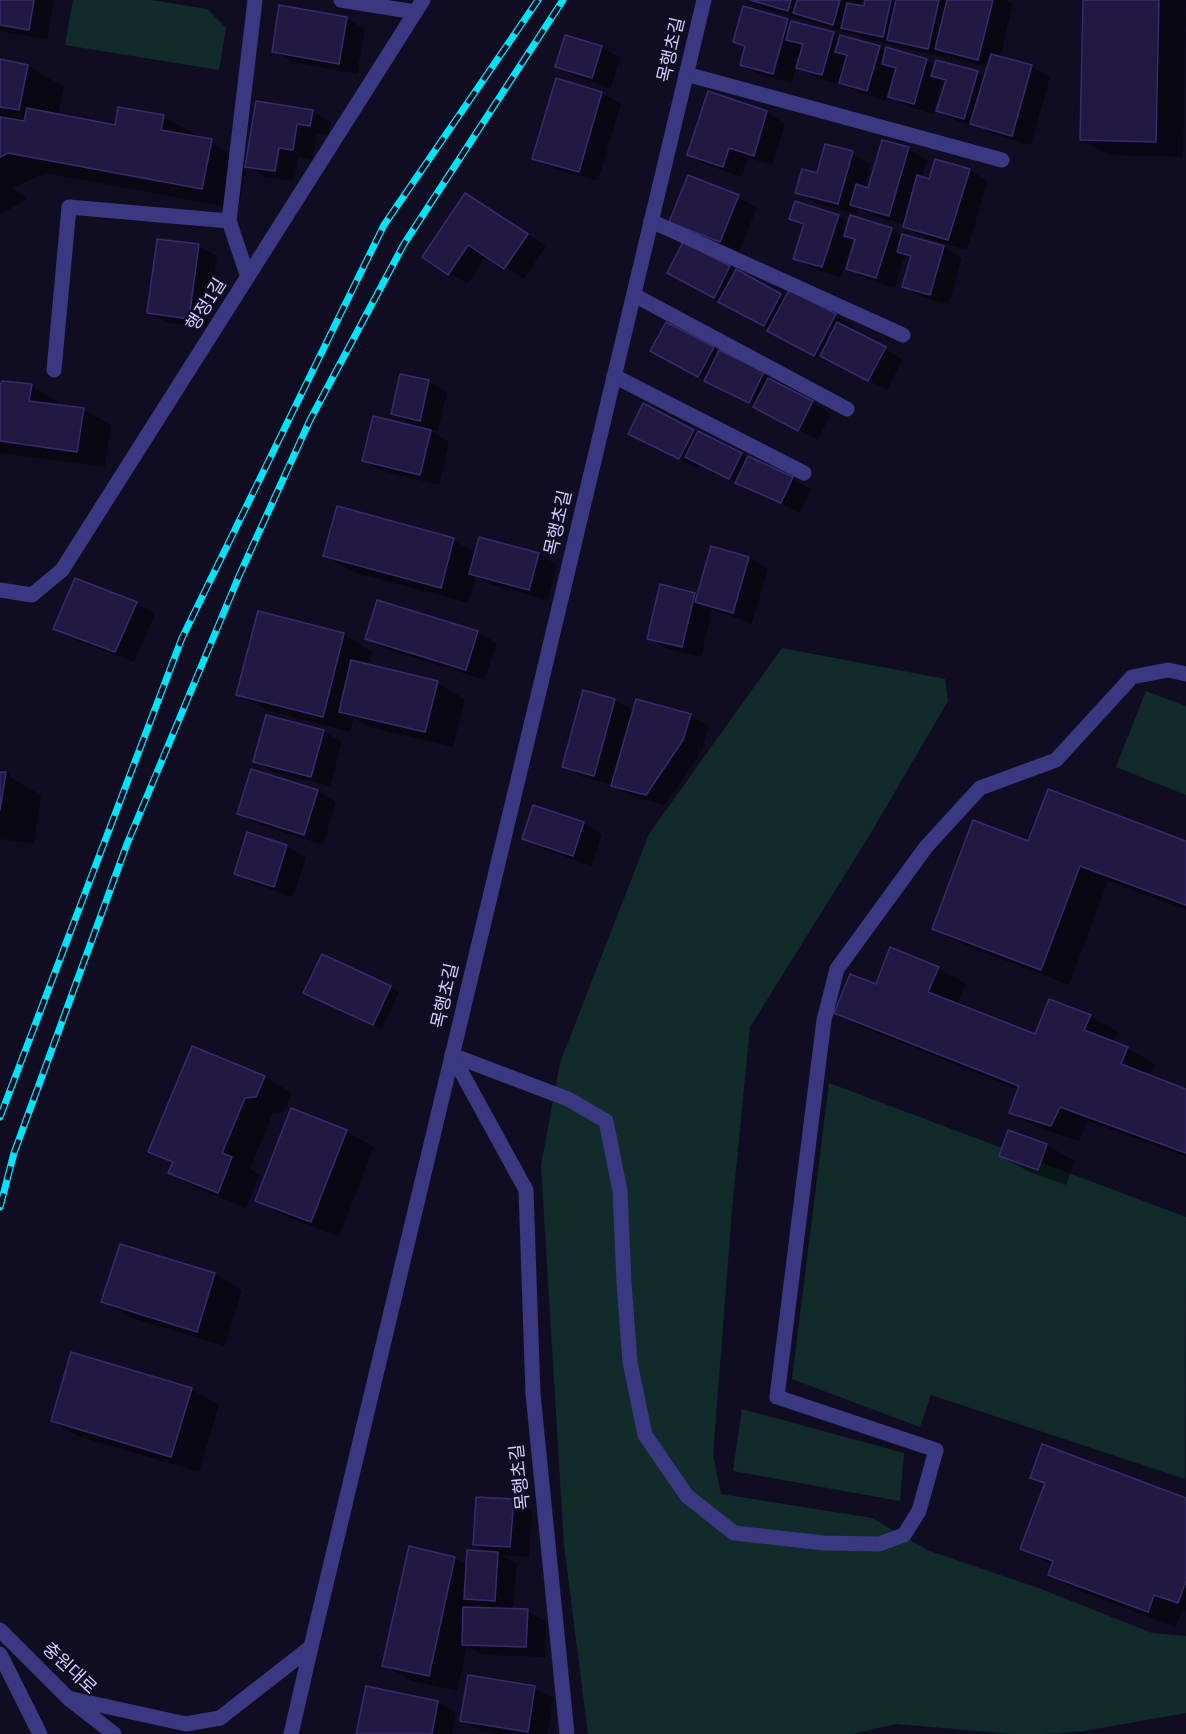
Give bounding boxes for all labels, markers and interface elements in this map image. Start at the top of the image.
street label: 목행초길 [654,15,690,85]
street label: 행정1길 [183,275,231,335]
street label: 목행초길 [541,488,577,558]
street label: 목행초길 [428,961,464,1031]
street label: 목행초길 [507,1443,535,1511]
street label: 충원대로 [37,1639,101,1699]

